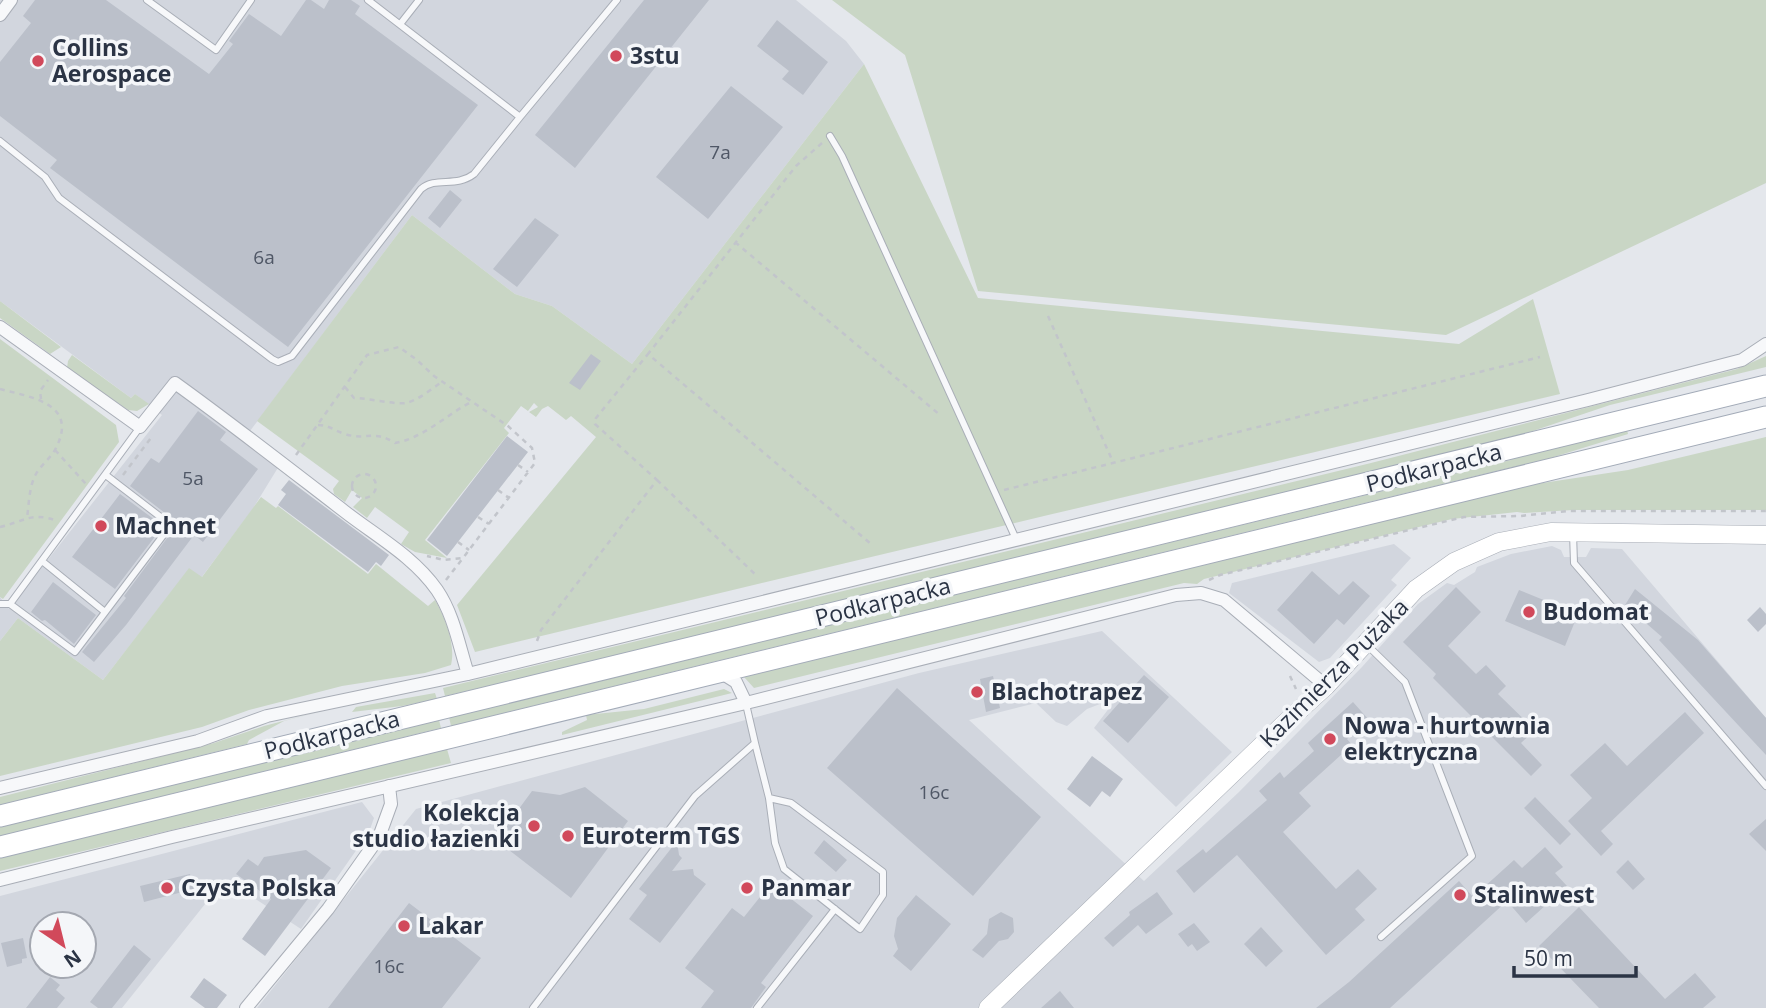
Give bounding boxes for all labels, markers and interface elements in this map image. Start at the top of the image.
place label: Collins Aerospace [52,31,171,89]
place label: 3stu [630,39,680,71]
marker: 3stu [608,48,624,64]
marker: Collins Aerospace [30,53,46,69]
house number: 7a [709,139,731,165]
house number: 6a [253,244,275,270]
street label: Podkarpacka [1363,435,1505,499]
house number: 5a [182,465,204,491]
place label: Machnet [115,509,216,541]
marker: Machnet [93,518,109,534]
street label: Podkarpacka [812,569,954,633]
street label: Kazimierza Pużaka [1252,591,1415,754]
place label: Budomat [1543,595,1649,627]
marker: Budomat [1521,604,1537,620]
place label: Blachotrapez [991,675,1142,707]
marker: Blachotrapez [969,684,985,700]
street label: Podkarpacka [261,702,403,766]
place label: Nowa - hurtownia elektryczna [1344,709,1550,767]
marker: Nowa - hurtownia elektryczna [1322,731,1338,747]
house number: 16c [919,779,949,805]
place label: Kolekcja studio łazienki [353,796,520,854]
marker: Kolekcja studio łazienki [526,818,542,834]
place label: Euroterm TGS [582,819,740,851]
marker: Euroterm TGS [560,828,576,844]
place label: Czysta Polska [181,871,337,903]
place label: Panmar [761,871,851,903]
place label: Stalinwest [1474,878,1594,910]
marker: Czysta Polska [159,880,175,896]
marker: Panmar [739,880,755,896]
marker: Stalinwest [1452,887,1468,903]
place label: Lakar [418,909,484,941]
north arrow [28,910,98,980]
marker: Lakar [396,918,412,934]
scale bar [1514,934,1636,978]
text: N [59,944,87,974]
text: 50 m [1524,944,1573,972]
house number: 16c [374,953,404,979]

